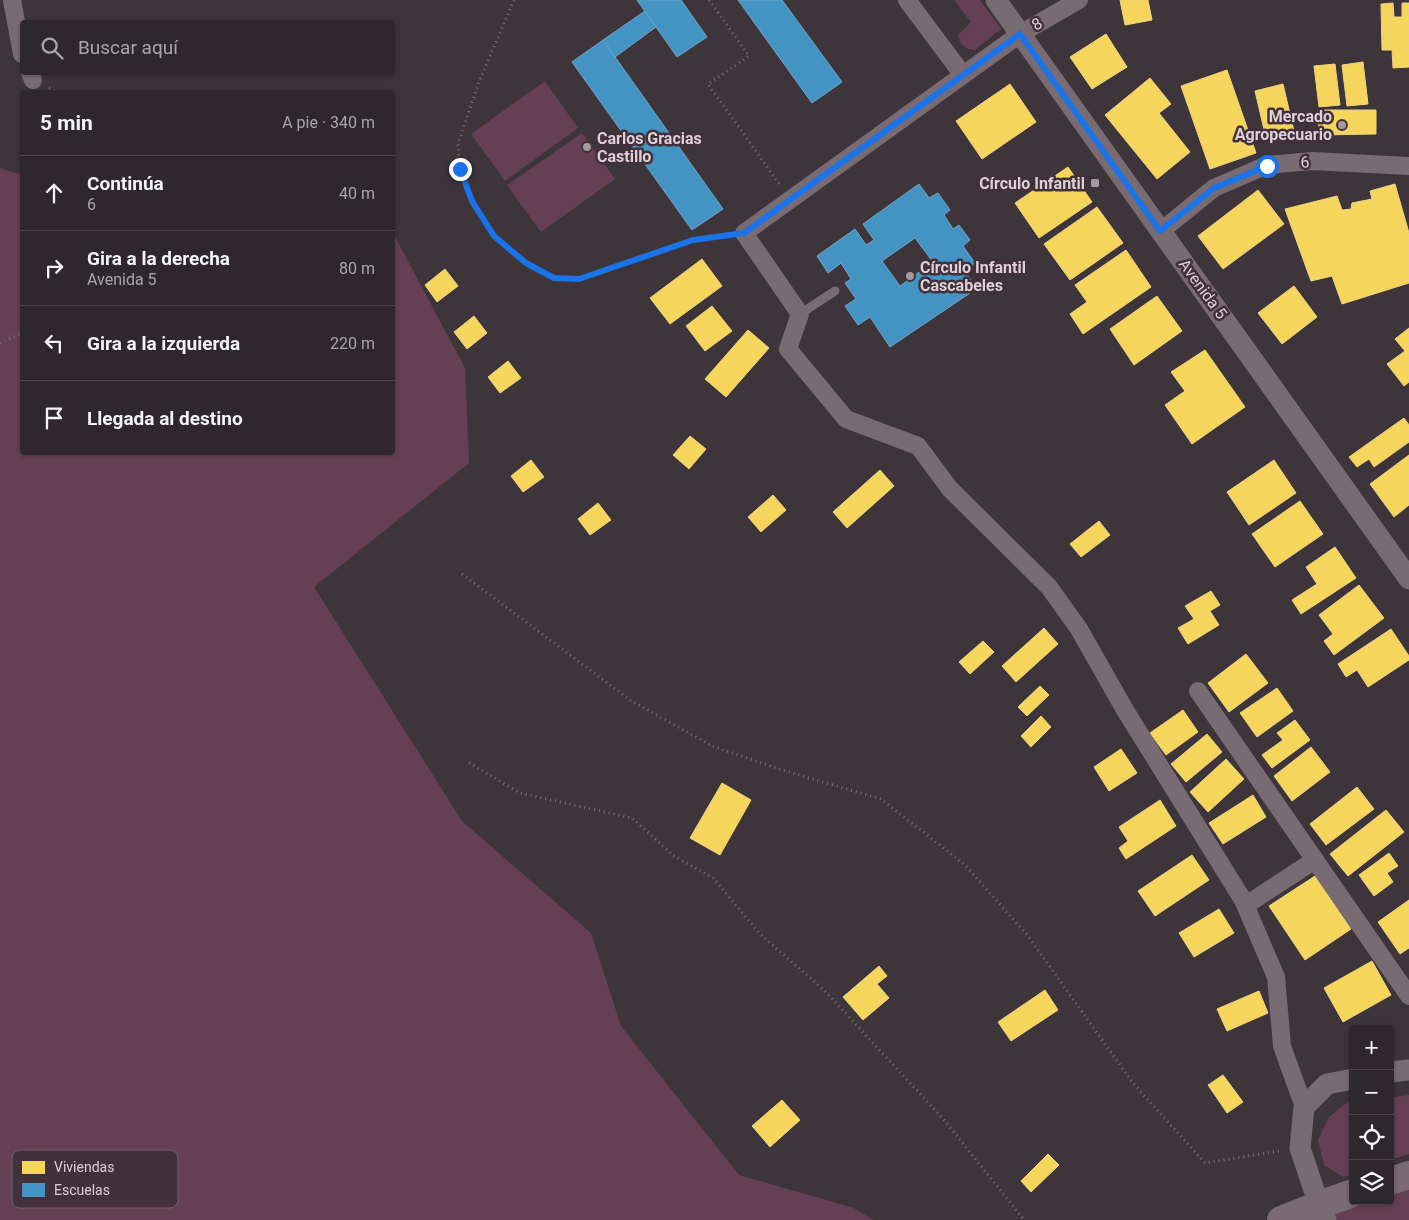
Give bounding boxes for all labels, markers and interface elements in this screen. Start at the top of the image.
street label: 8 [1028,14,1046,34]
search box [20,20,395,75]
icon: search [38,34,66,62]
text: Buscar aquí [78,36,178,59]
place label: Mercado Agropecuario [1235,107,1332,144]
text: 5 min [40,111,93,135]
text: A pie · 340 m [282,113,375,132]
marker: Mercado Agropecuario [1336,119,1348,131]
place label: Carlos Gracias Castillo [597,129,702,166]
marker: Carlos Gracias Castillo [581,141,593,153]
street label: 6 [1300,152,1310,172]
route start [1256,155,1279,178]
route end [449,158,472,181]
text: Continúa [87,172,164,195]
place label: Círculo Infantil [979,174,1085,193]
marker: Círculo Infantil [1089,177,1101,189]
icon: ahead [40,179,68,207]
text: 40 m [339,184,375,203]
text: 6 [87,195,96,214]
text: Gira a la derecha [87,247,230,270]
icon: right [40,254,68,282]
street label: Avenida 5 [1175,255,1231,323]
place label: Círculo Infantil Cascabeles [920,258,1026,295]
text: 80 m [339,259,375,278]
text: Avenida 5 [87,270,157,289]
marker: Círculo Infantil Cascabeles [904,270,916,282]
icon: left [40,329,68,357]
text: Gira a la izquierda [87,332,240,355]
text: 220 m [330,334,375,353]
icon: arrive [40,404,68,432]
text: Llegada al destino [87,407,243,430]
map controls [1349,1025,1394,1205]
button: + [1349,1025,1394,1070]
button: − [1349,1070,1394,1115]
button: locate [1349,1115,1394,1160]
legend [12,1150,178,1208]
text: Viviendas [54,1159,114,1175]
button: layers [1349,1160,1394,1205]
text: Escuelas [54,1182,110,1198]

